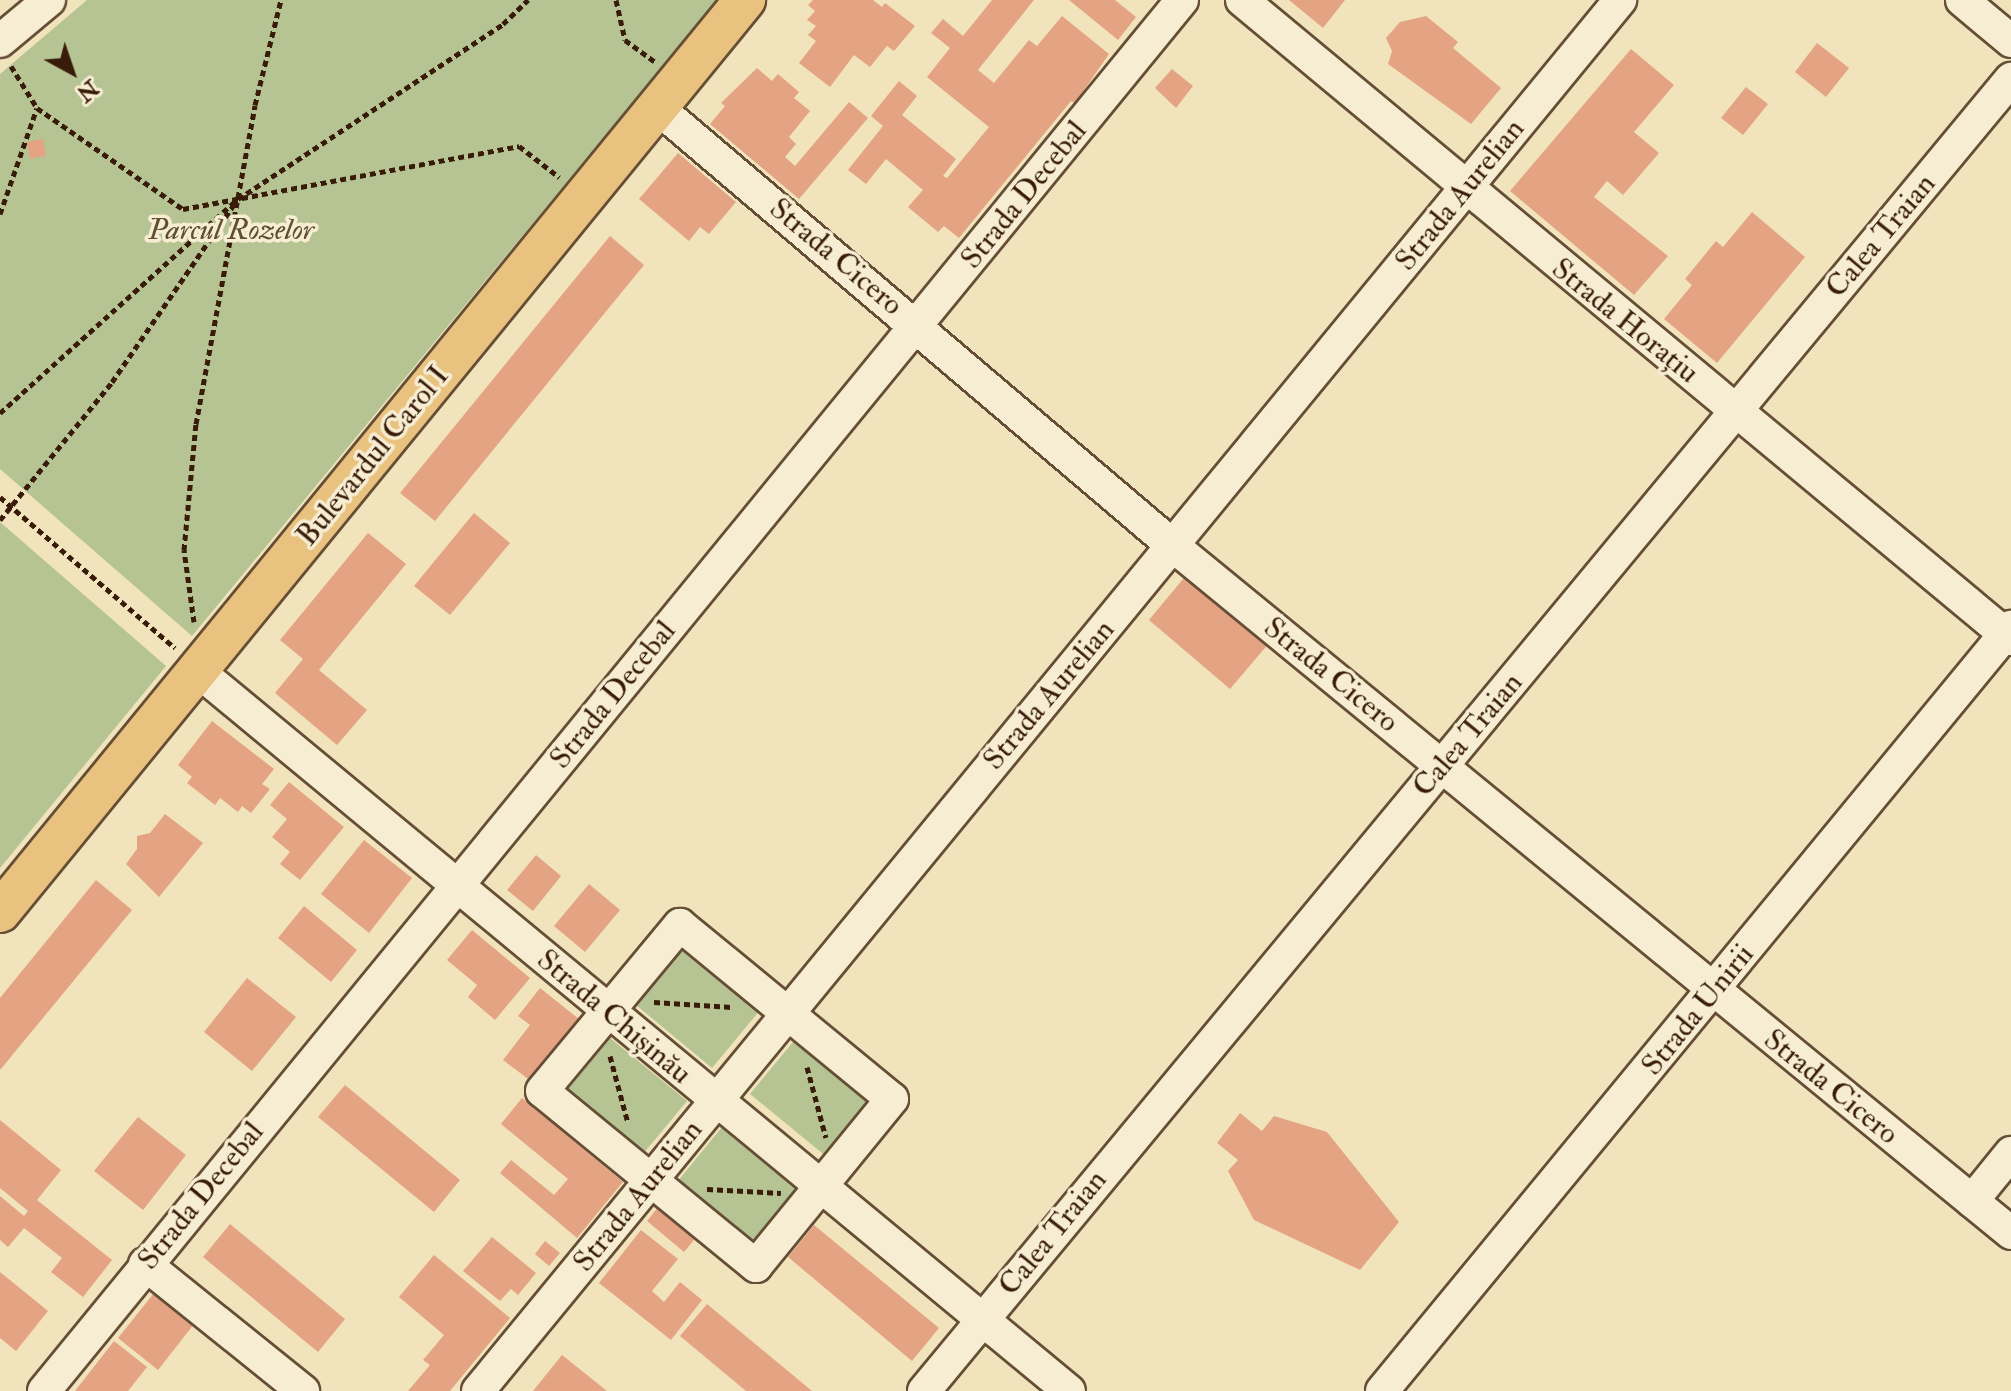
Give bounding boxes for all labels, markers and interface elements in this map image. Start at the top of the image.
north arrow [32,32,112,112]
text: N [71,73,104,107]
street label: Strada Aurelian [1388,112,1532,278]
street label: Strada Decebal [953,114,1095,276]
street label: Calea Traian [1819,166,1943,306]
street label: Strada Cicero [762,191,910,323]
park label: Parcul Rozelor [148,212,314,248]
street label: Strada Horațiu [1544,251,1706,391]
street label: Bulevardul Carol I [289,359,457,553]
street label: Strada Cicero [1256,610,1406,740]
street label: Strada Aurelian [976,613,1122,777]
street label: Strada Decebal [542,614,684,776]
street label: Calea Traian [1406,665,1530,805]
street label: Strada Unirii [1634,937,1762,1083]
street label: Strada Chișinău [529,942,699,1092]
street label: Strada Cicero [1756,1022,1906,1152]
street label: Strada Aurelian [566,1113,710,1279]
street label: Strada Decebal [130,1115,272,1277]
street label: Calea Traian [991,1163,1115,1303]

